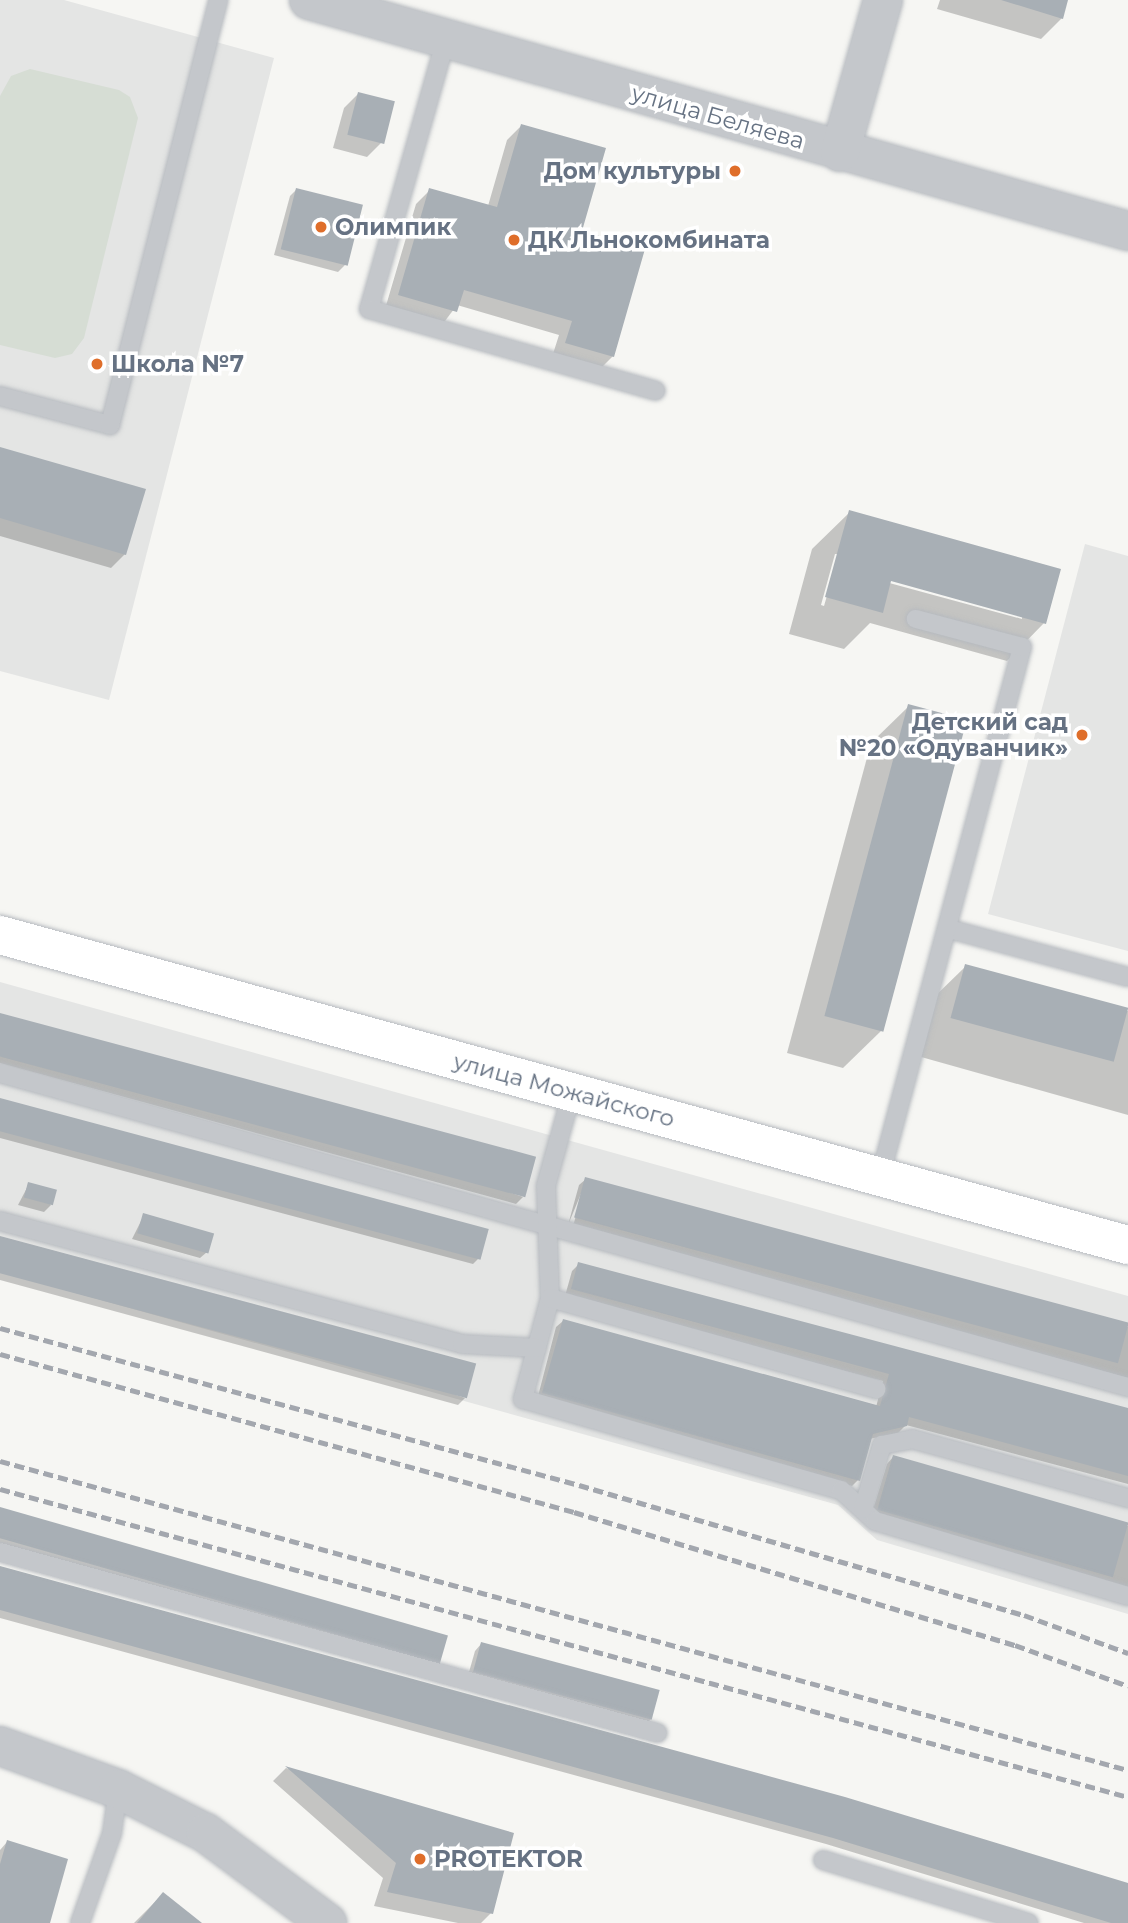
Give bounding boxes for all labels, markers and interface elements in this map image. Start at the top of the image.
street label: улица Беляева [628,79,808,155]
place label: Дом культуры [544,157,721,185]
marker: Дом культуры [727,163,743,179]
place label: Олимпик [335,213,451,241]
marker: Олимпик [313,219,329,235]
place label: ДК Льнокомбината [528,226,770,254]
marker: ДК Льнокомбината [506,232,522,248]
place label: Школа №7 [111,350,244,378]
marker: Школа №7 [89,356,105,372]
place label: Детский сад №20 «Одуванчик» [839,708,1068,762]
marker: Детский сад №20 «Одуванчик» [1074,727,1090,743]
street label: улица Можайского [450,1047,678,1133]
place label: PROTEKTOR [434,1845,583,1873]
marker: PROTEKTOR [412,1851,428,1867]

